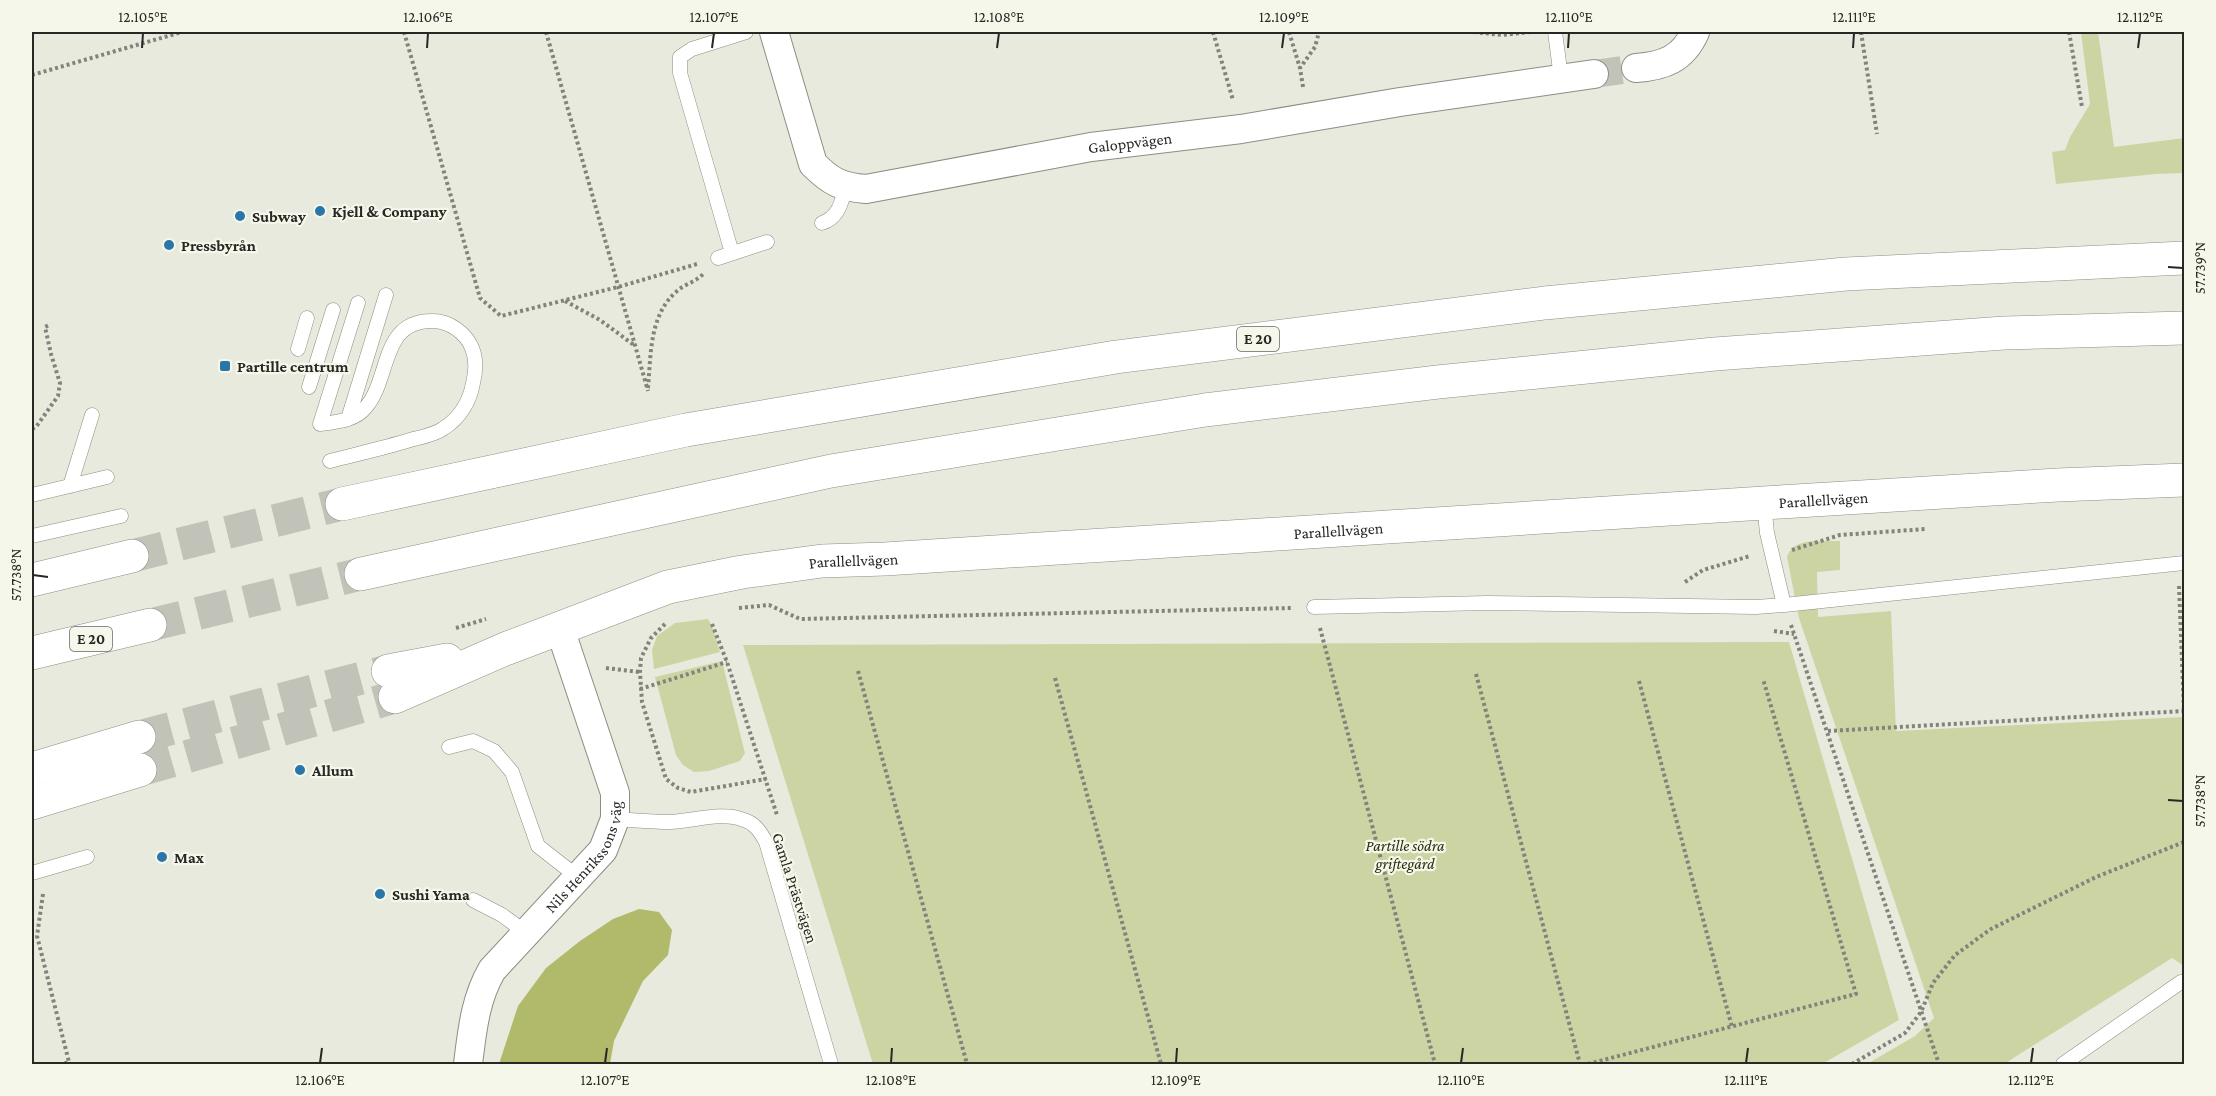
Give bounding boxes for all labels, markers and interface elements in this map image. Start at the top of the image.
text: 12.105°E [118,9,168,25]
text: 12.106°E [403,9,453,25]
text: 12.107°E [690,9,739,25]
text: 12.108°E [974,9,1024,25]
text: 12.109°E [1259,9,1309,25]
text: 12.110°E [1545,9,1593,25]
text: 12.111°E [1832,9,1876,25]
text: 12.112°E [2117,9,2163,25]
street label: Galoppvägen [1087,129,1173,156]
place label: Kjell & Company [332,203,447,221]
marker: Kjell & Company [313,204,327,218]
place label: Subway [252,208,306,225]
marker: Subway [233,209,247,223]
place label: Pressbyrån [181,237,256,254]
marker: Pressbyrån [162,238,176,252]
text: 57.739°N [2192,242,2208,294]
road number: E 20 [1237,327,1279,351]
place label: Partille centrum [237,358,349,375]
marker: Partille centrum [218,359,232,373]
street label: Parallellvägen [1778,488,1869,511]
street label: Parallellvägen [1293,519,1384,541]
text: 57.738°N [8,548,24,601]
street label: Parallellvägen [807,550,899,571]
road number: E 20 [70,627,112,651]
place label: Allum [311,762,354,779]
marker: Allum [293,763,307,777]
text: 57.738°N [2192,774,2208,827]
street label: Nils Henrikssons väg [541,801,625,916]
street label: Gamla Prästvägen [768,831,821,946]
park label: Partille södra griftegård [1366,837,1445,873]
place label: Max [174,849,205,866]
marker: Max [155,850,169,864]
place label: Sushi Yama [392,886,470,903]
marker: Sushi Yama [373,887,387,901]
text: 12.106°E [295,1072,345,1088]
text: 12.107°E [581,1072,630,1088]
text: 12.108°E [866,1072,916,1088]
text: 12.109°E [1151,1072,1201,1088]
text: 12.110°E [1437,1072,1485,1088]
text: 12.111°E [1724,1072,1768,1088]
text: 12.112°E [2008,1072,2054,1088]

